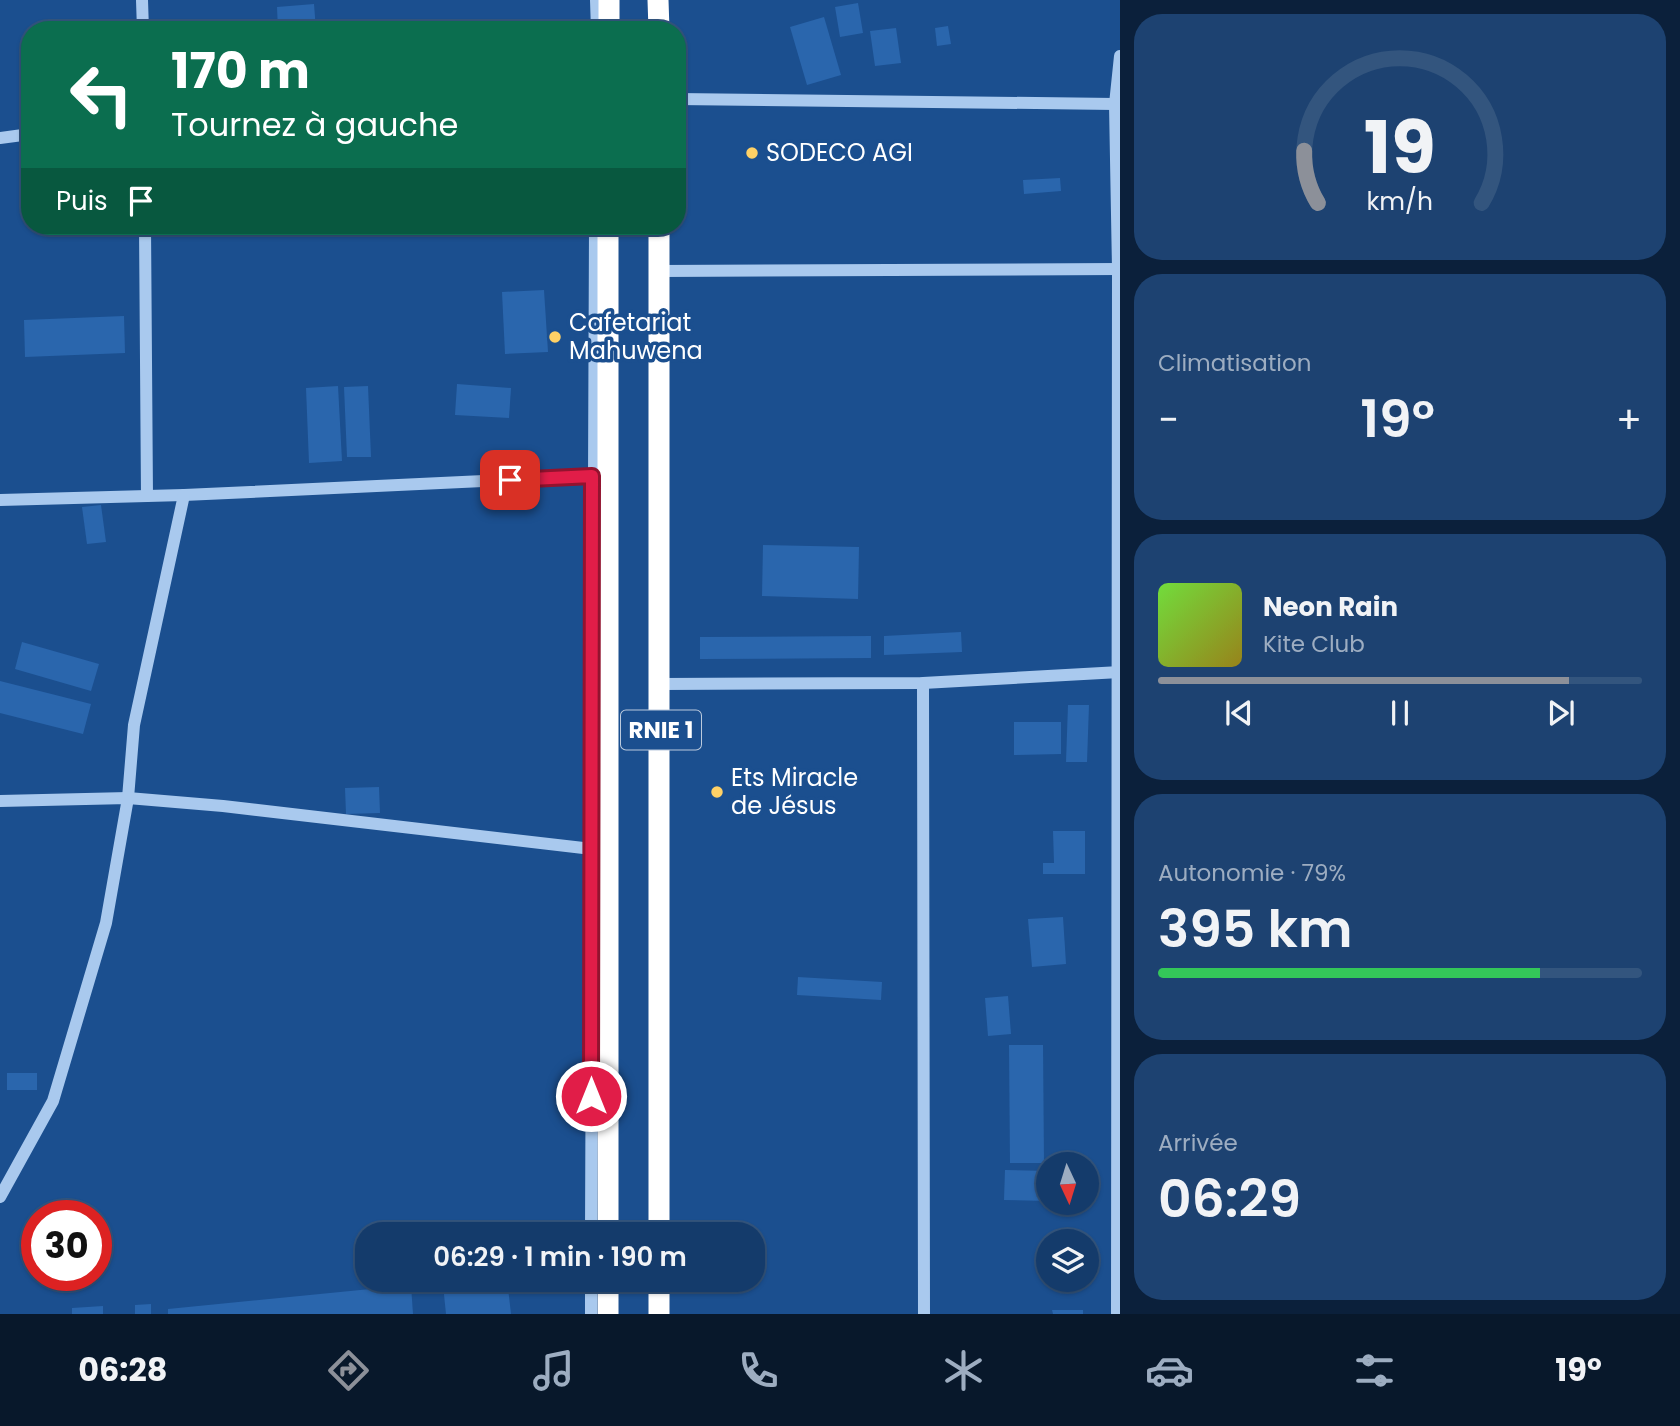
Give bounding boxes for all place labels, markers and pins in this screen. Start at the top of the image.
place label: SODECO AGI [766,136,913,169]
marker: SODECO AGI [744,145,760,161]
place label: Cafetariat Mahuwena [569,306,703,367]
marker: Cafetariat Mahuwena [547,329,563,345]
pin [480,450,540,510]
place label: Ets Miracle de Jésus [731,761,858,822]
marker: Ets Miracle de Jésus [709,784,725,800]

